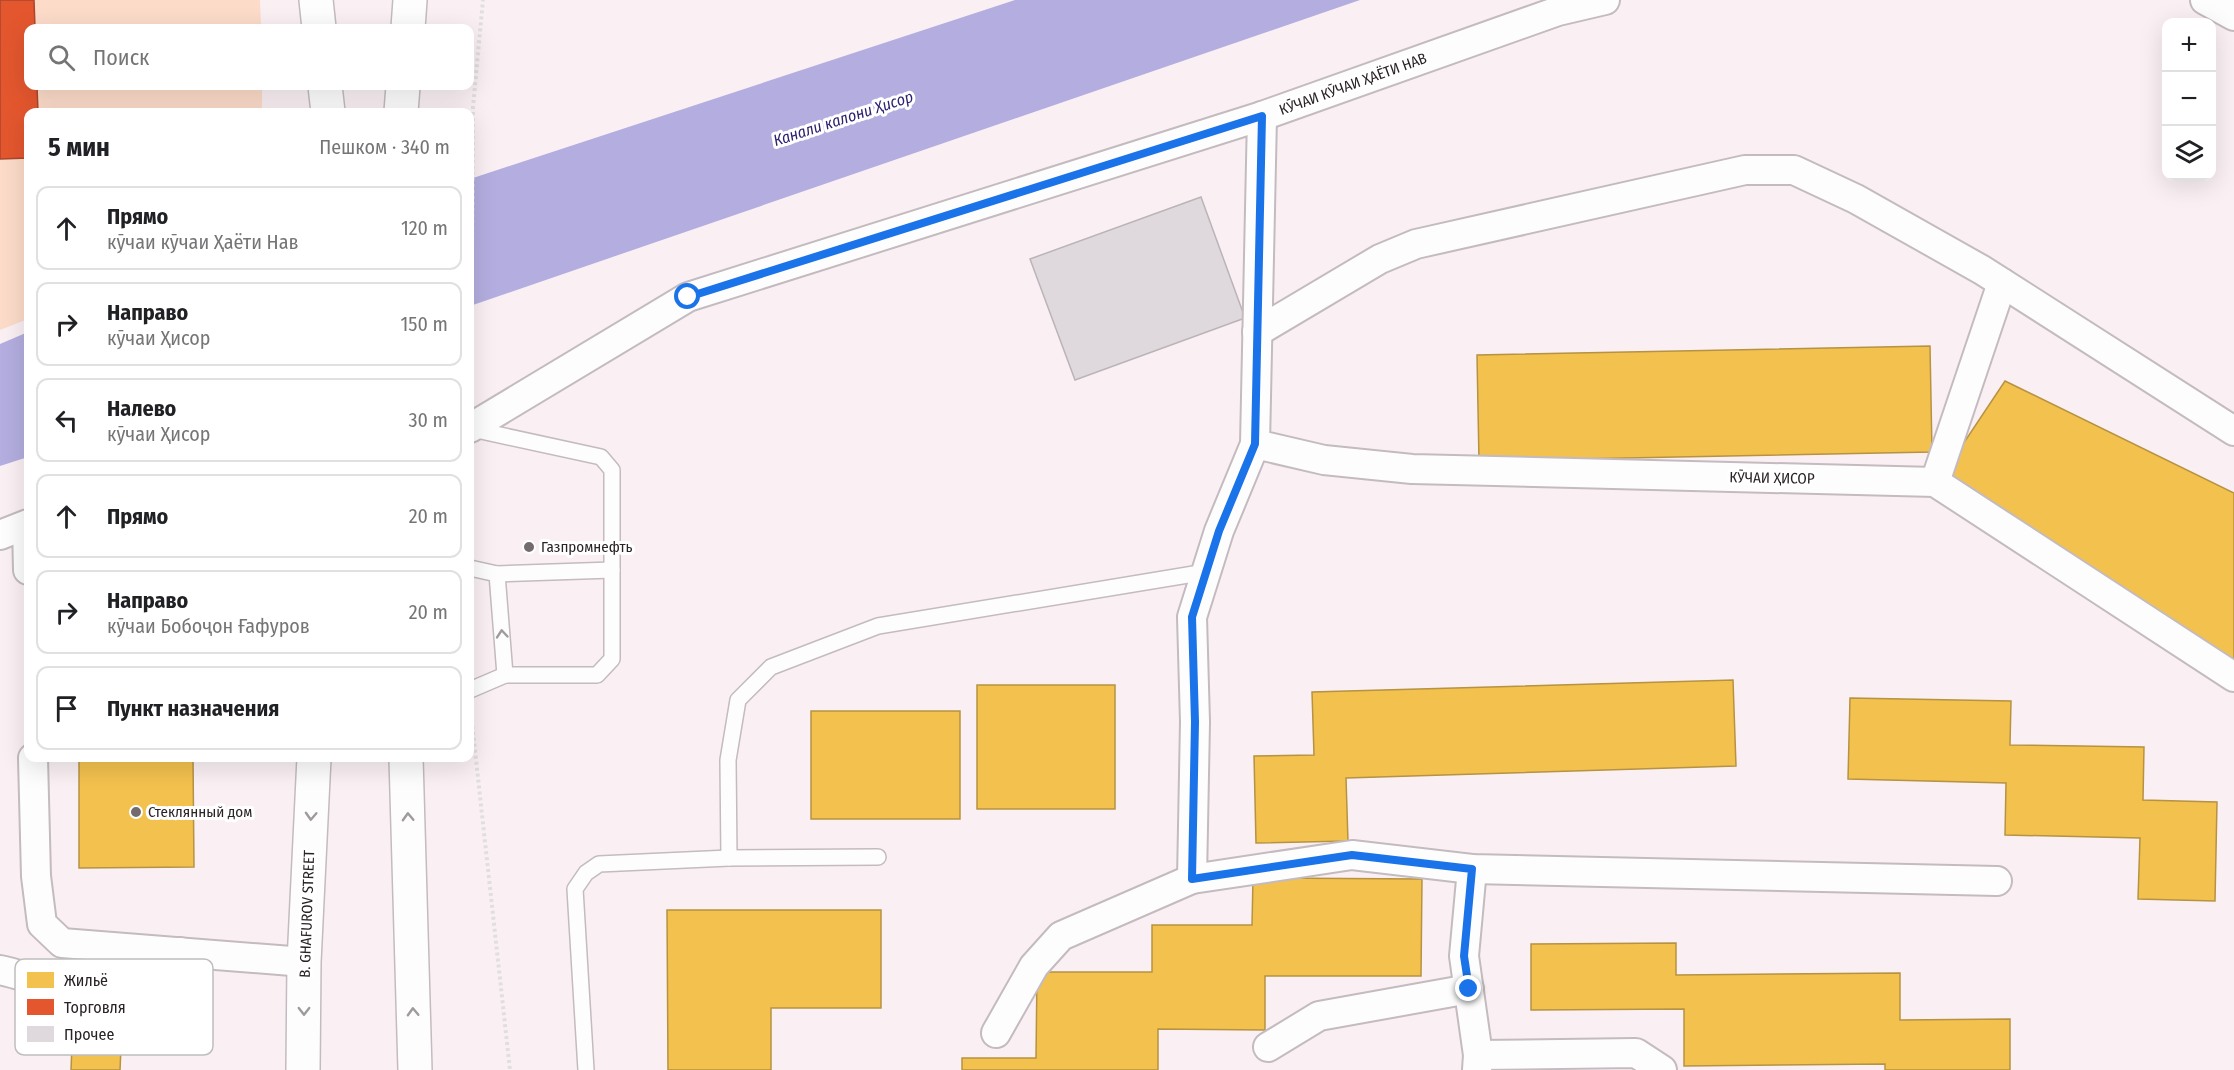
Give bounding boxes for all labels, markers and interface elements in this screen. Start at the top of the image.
map controls [2162,18,2216,180]
button: + [2162,18,2216,72]
search box [24,24,474,90]
icon: search [45,41,78,74]
text: Поиск [93,44,149,71]
street label: КӮЧАИ КӮЧАИ ҲАЁТИ НАВ [1277,49,1429,119]
button: − [2162,72,2216,126]
water label: Канали калони Ҳисор [771,87,916,150]
button: layers [2162,126,2216,180]
text: 5 мин [48,132,110,163]
text: Пешком · 340 m [319,135,450,159]
text: Прямо [107,203,168,230]
icon: ahead [50,212,83,245]
text: 120 m [401,216,448,240]
text: кӯчаи кӯчаи Ҳаёти Нав [107,230,299,254]
route start [674,283,700,309]
text: Направо [107,299,188,326]
icon: right [50,308,83,341]
text: 150 m [401,312,448,336]
text: кӯчаи Ҳисор [107,326,210,350]
text: Налево [107,395,176,422]
icon: left [50,404,83,437]
text: 30 m [408,408,448,432]
text: кӯчаи Ҳисор [107,422,210,446]
street label: КӮЧАИ ҲИСОР [1729,468,1815,488]
icon: ahead [50,500,83,533]
text: Прямо [107,503,168,530]
text: 20 m [409,504,448,528]
place label: Газпромнефть [541,538,633,556]
marker: Газпромнефть [522,540,536,554]
text: Направо [107,587,188,614]
icon: right [50,596,83,629]
text: 20 m [409,600,448,624]
text: кӯчаи Бобоҷон Ғафуров [107,614,310,638]
one-way arrow [495,629,508,638]
icon: arrive [50,692,83,725]
text: Пункт назначения [107,695,279,722]
place label: Стеклянный дом [148,803,252,821]
marker: Стеклянный дом [129,805,143,819]
one-way arrow [304,811,317,820]
one-way arrow [402,812,414,821]
street label: B. GHAFUROV STREET [296,850,318,978]
legend [15,959,213,1055]
text: Жильё [64,971,108,990]
route end [1455,975,1481,1001]
text: Торговля [64,998,126,1017]
one-way arrow [298,1006,310,1015]
one-way arrow [407,1007,420,1016]
text: Прочее [64,1025,114,1044]

